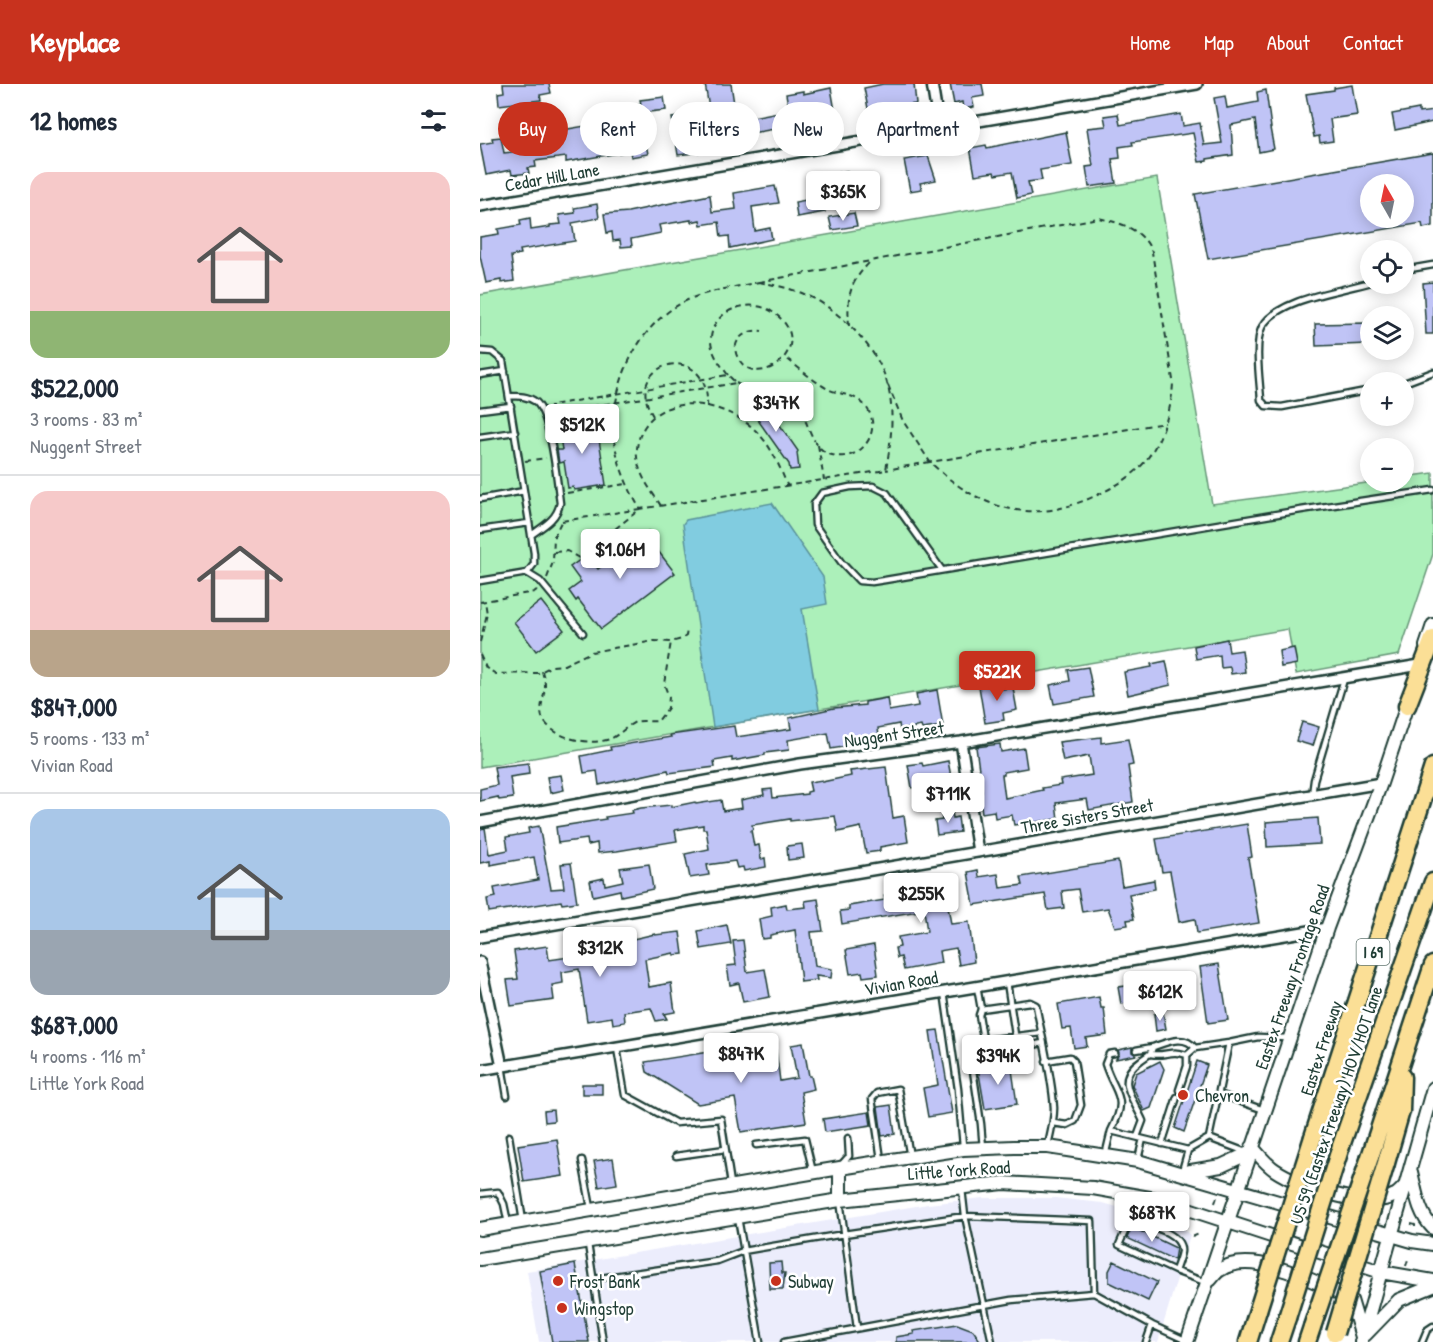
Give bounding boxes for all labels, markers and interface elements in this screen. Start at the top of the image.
text: Keyplace [30,23,120,61]
text: Home [1130,28,1171,57]
text: Map [1204,28,1234,57]
text: About [1267,28,1310,57]
text: Contact [1343,28,1403,57]
chip: Buy [498,102,568,156]
chip: Rent [580,102,657,156]
chip: Filters [669,102,760,156]
chip: New [772,102,844,156]
chip: Apartment [856,102,980,156]
text: 12 homes [30,103,117,138]
icon: filters [417,104,450,137]
street label: Cedar Hill Lane [503,156,601,198]
pin: $365K [801,171,885,222]
north arrow [1360,174,1414,228]
map controls [1360,174,1414,492]
text: $365K [820,177,866,204]
icon: home [186,211,294,319]
button: locate [1360,240,1414,294]
button: layers [1360,306,1414,360]
text: $522,000 [30,370,119,405]
button: + [1360,372,1414,426]
pin: $347K [734,382,818,433]
text: $347K [753,388,799,415]
pin: $512K [540,404,624,455]
text: 3 rooms · 83 m² [30,405,142,432]
text: $512K [559,410,605,437]
text: Nuggent Street [30,432,141,459]
button: − [1360,438,1414,492]
pin: $1.06M [571,529,669,580]
icon: home [186,530,294,638]
text: $1.06M [595,535,645,562]
pin: $522K [955,651,1039,702]
text: $522K [973,657,1021,684]
text: $847,000 [30,689,117,724]
street label: Nuggent Street [843,715,946,753]
text: 5 rooms · 133 m² [30,724,149,751]
text: Vivian Road [30,751,112,778]
pin: $711K [906,773,990,824]
text: $711K [925,779,971,806]
street label: Three Sisters Street [1019,792,1156,840]
icon: home [186,848,294,956]
pin: $255K [879,873,963,924]
text: $255K [898,879,944,906]
street label: Eastex Freeway Frontage Road [1250,882,1334,1072]
pin: $312K [558,927,642,978]
text: $312K [577,933,623,960]
road number: I 69 [1356,939,1390,965]
street label: Vivian Road [862,964,940,1002]
pin: $612K [1118,971,1202,1022]
text: $612K [1137,977,1183,1004]
street label: US 59 (Eastex Freeway) HOV/HOT lane [1283,983,1389,1227]
street label: Eastex Freeway [1296,998,1346,1098]
text: $687,000 [30,1007,118,1042]
pin: $847K [699,1033,783,1084]
pin: $394K [956,1035,1040,1086]
text: $847K [718,1039,764,1066]
text: $394K [976,1041,1020,1068]
text: 4 rooms · 116 m² [30,1042,146,1069]
text: Little York Road [30,1069,144,1096]
place label: Chevron [1195,1083,1249,1108]
marker: Chevron [1176,1088,1190,1102]
street label: Little York Road [907,1154,1011,1186]
pin: $687K [1110,1192,1194,1243]
text: $687K [1128,1198,1176,1225]
place label: Frost Bank [569,1269,641,1294]
place label: Subway [788,1269,834,1294]
marker: Frost Bank [551,1274,565,1288]
marker: Subway [769,1274,783,1288]
place label: Wingstop [574,1296,634,1321]
marker: Wingstop [555,1301,569,1315]

